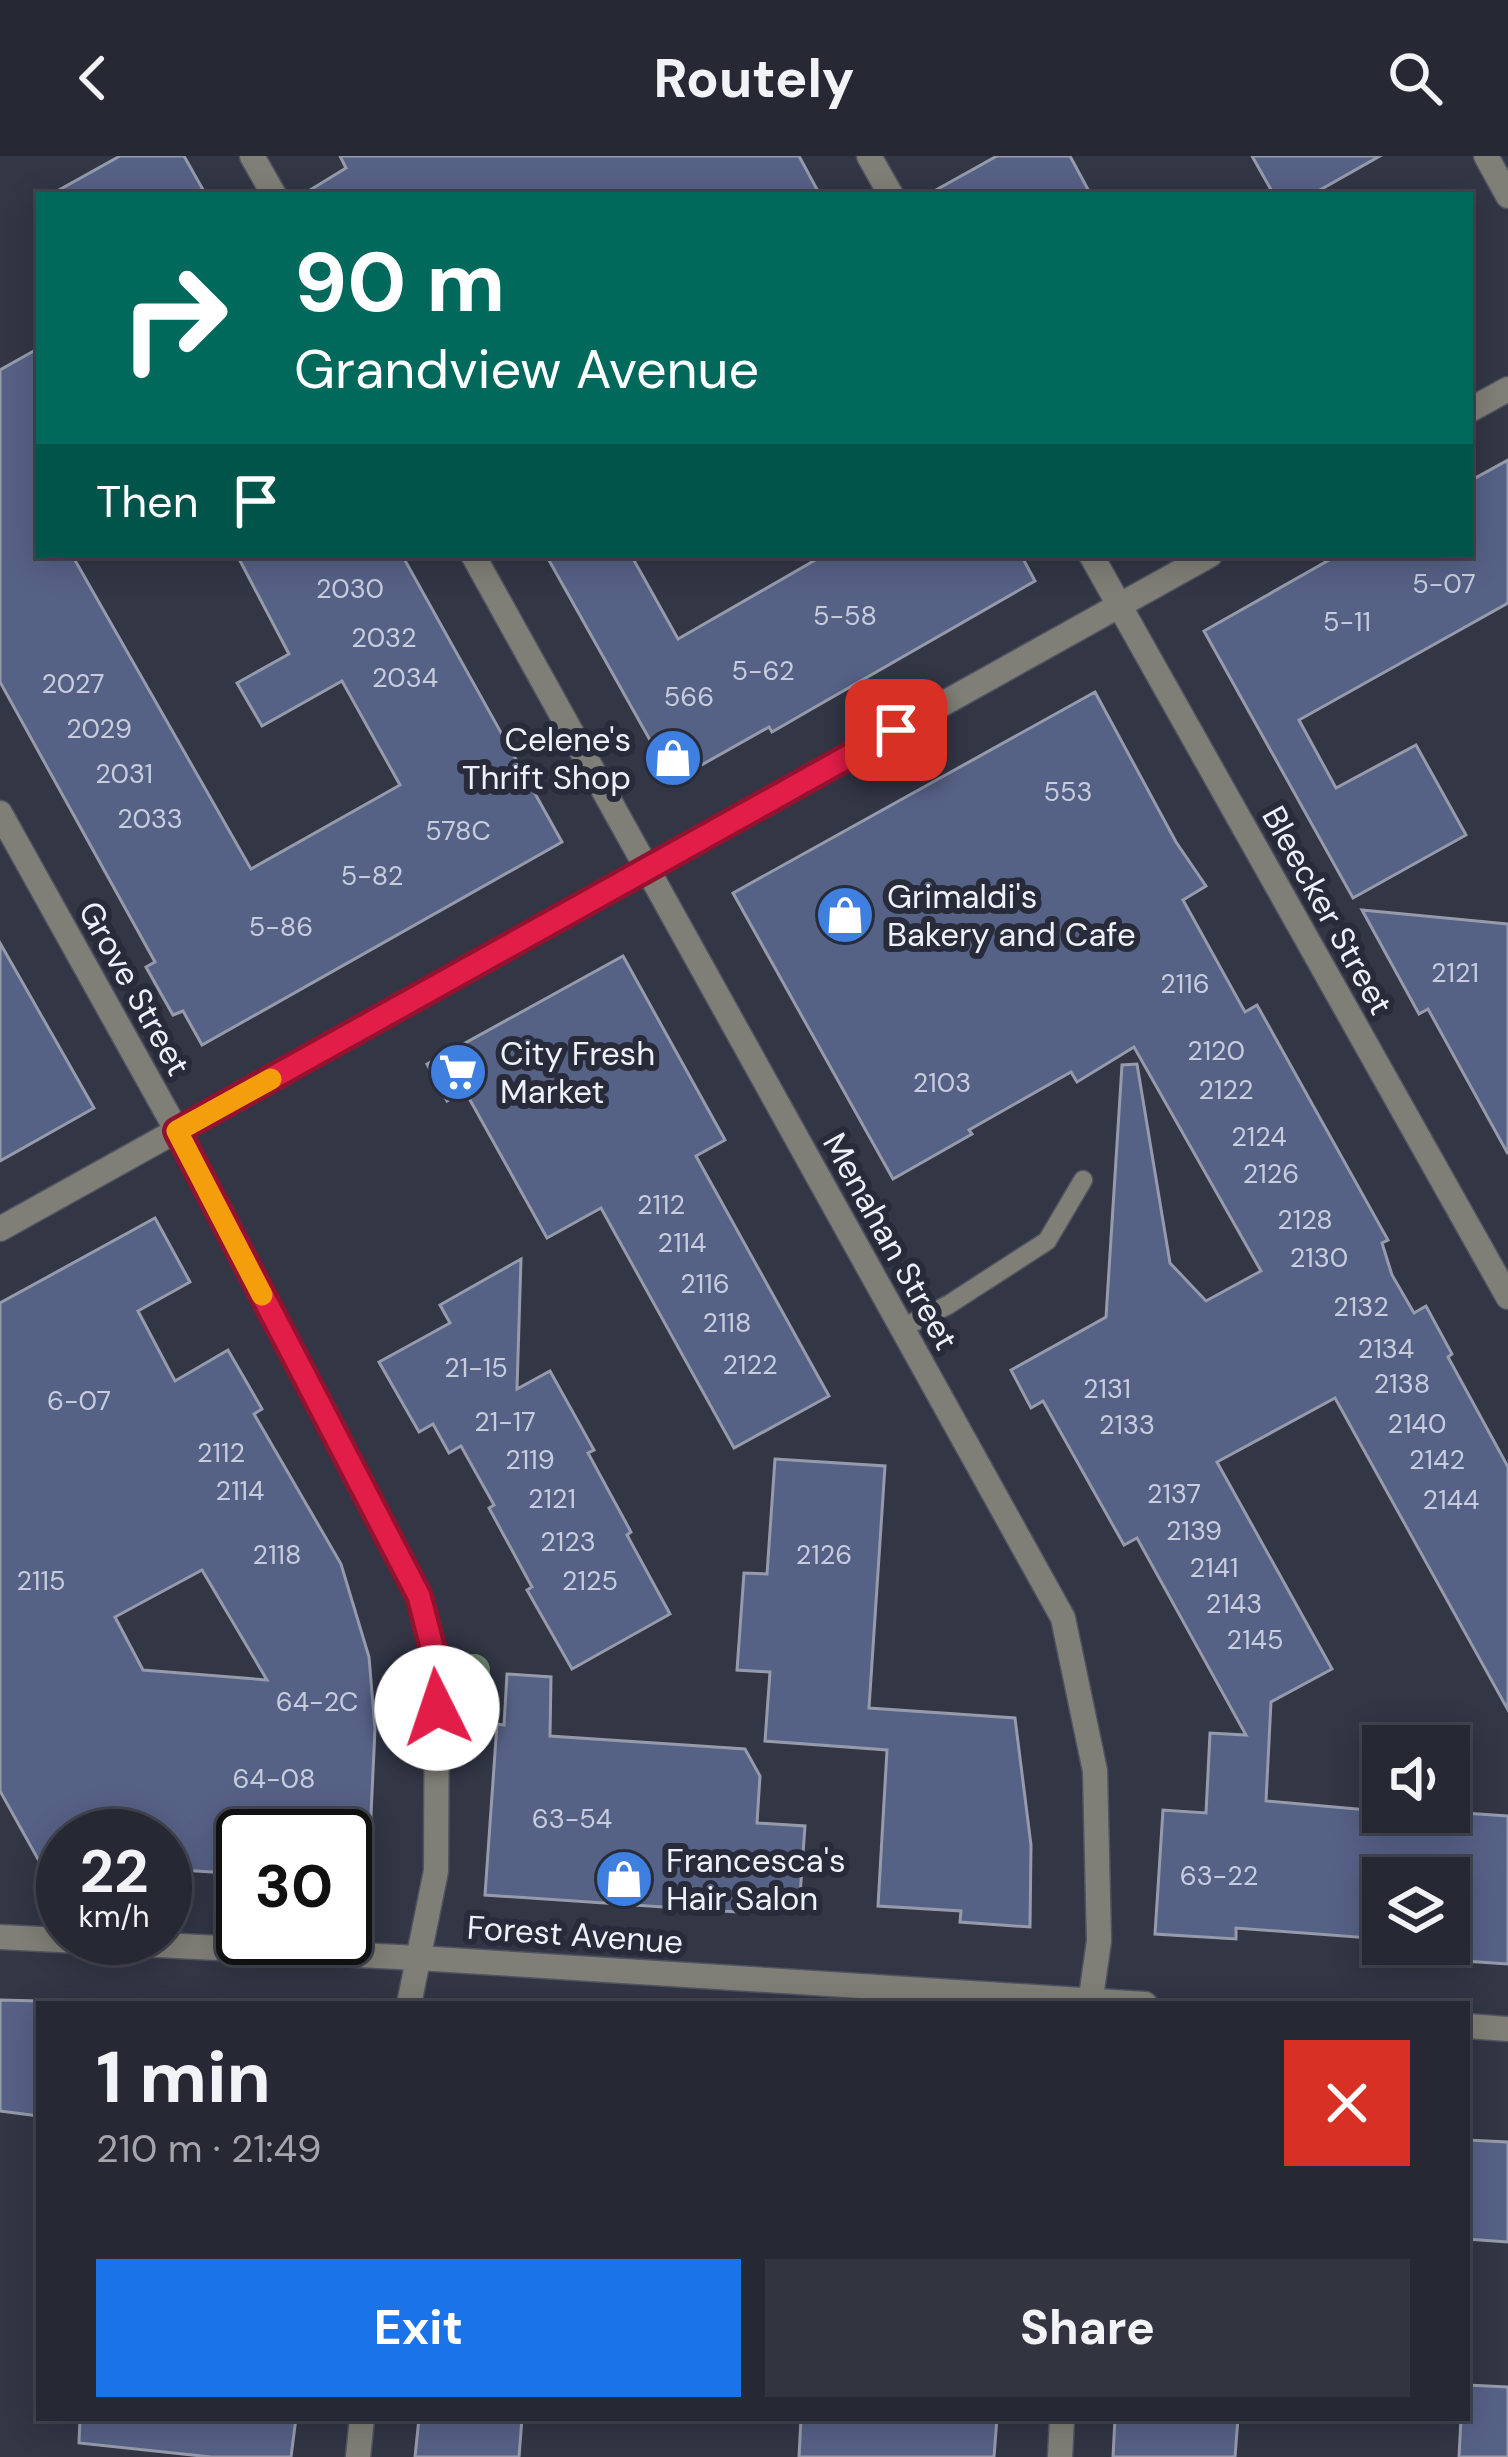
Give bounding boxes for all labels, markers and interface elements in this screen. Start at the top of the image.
text: Routely [654,43,854,114]
icon: back [60,45,126,111]
icon: search [1382,45,1448,111]
text: 90 m [294,228,505,337]
icon: right [96,240,252,396]
text: Grandview Avenue [294,334,759,405]
icon: arrive [223,468,289,534]
text: Then [96,472,199,531]
house number: 5-07 [1412,566,1476,601]
house number: 2030 [316,571,384,606]
house number: 5-58 [813,598,877,633]
house number: 5-11 [1323,604,1371,639]
house number: 2032 [351,620,417,655]
house number: 5-62 [732,653,794,688]
house number: 2034 [372,660,438,695]
house number: 2027 [42,666,105,701]
house number: 566 [664,679,714,714]
pin [845,679,947,781]
icon: arrive [863,697,929,763]
house number: 2029 [66,711,132,746]
place label: Celene's Thrift Shop [462,718,631,799]
shop icon: Celene's Thrift Shop [642,727,704,789]
house number: 2031 [95,756,153,791]
house number: 553 [1044,774,1092,809]
street label: Bleecker Street [1252,798,1403,1022]
house number: 2033 [117,801,183,836]
house number: 578C [425,813,491,848]
house number: 5-82 [341,858,403,893]
place label: Grimaldi's Bakery and Cafe [887,875,1136,956]
shop icon: Grimaldi's Bakery and Cafe [814,884,876,946]
street label: Grove Street [69,893,200,1083]
house number: 5-86 [249,909,313,944]
house number: 2121 [1431,955,1479,990]
house number: 2116 [1160,966,1210,1001]
place label: City Fresh Market [500,1032,655,1113]
house number: 2120 [1187,1033,1245,1068]
supermarket icon: City Fresh Market [427,1041,489,1103]
house number: 2103 [913,1065,971,1100]
house number: 2122 [1198,1072,1254,1107]
house number: 2124 [1231,1119,1287,1154]
street label: Menahan Street [813,1125,968,1357]
house number: 2126 [1243,1156,1299,1191]
house number: 2112 [637,1187,685,1222]
house number: 2128 [1277,1202,1333,1237]
house number: 2114 [658,1225,706,1260]
house number: 2130 [1290,1240,1348,1275]
house number: 2116 [680,1266,730,1301]
house number: 2132 [1333,1289,1389,1324]
house number: 2118 [703,1305,751,1340]
house number: 2134 [1358,1331,1414,1366]
house number: 2122 [722,1347,778,1382]
house number: 21-15 [444,1350,508,1385]
house number: 2138 [1374,1366,1430,1401]
house number: 2131 [1083,1371,1131,1406]
house number: 6-07 [47,1383,111,1418]
house number: 21-17 [474,1404,536,1439]
house number: 2140 [1388,1406,1446,1441]
house number: 2133 [1099,1407,1155,1442]
house number: 2112 [197,1435,245,1470]
house number: 2119 [505,1442,555,1477]
house number: 2142 [1409,1442,1465,1477]
house number: 2114 [216,1473,264,1508]
house number: 2137 [1147,1476,1201,1511]
house number: 2121 [528,1481,576,1516]
house number: 2144 [1423,1482,1479,1517]
house number: 2139 [1166,1513,1222,1548]
house number: 2123 [540,1524,596,1559]
house number: 2118 [253,1537,301,1572]
house number: 2126 [796,1537,852,1572]
house number: 2141 [1190,1550,1238,1585]
house number: 2115 [17,1563,65,1598]
house number: 2125 [562,1563,618,1598]
house number: 2143 [1206,1586,1262,1621]
house number: 2145 [1227,1622,1283,1657]
position arrow [374,1645,500,1771]
house number: 64-2C [276,1684,358,1719]
map controls [1362,1725,1470,1965]
button: sound [1362,1725,1470,1833]
house number: 64-08 [233,1761,315,1796]
house number: 63-54 [532,1801,612,1836]
speed limit sign: 30 [216,1809,372,1965]
text: 22 [79,1832,149,1911]
place label: Francesca's Hair Salon [666,1839,846,1920]
shop icon: Francesca's Hair Salon [593,1848,655,1910]
button: layers [1362,1857,1470,1965]
house number: 63-22 [1180,1858,1258,1893]
text: km/h [79,1897,149,1936]
street label: Forest Avenue [465,1905,684,1963]
text: 1 min [96,2031,271,2124]
button: close [1284,2040,1410,2166]
text: 210 m · 21:49 [96,2123,322,2174]
button: Exit [96,2259,741,2397]
button: Share [765,2259,1410,2397]

